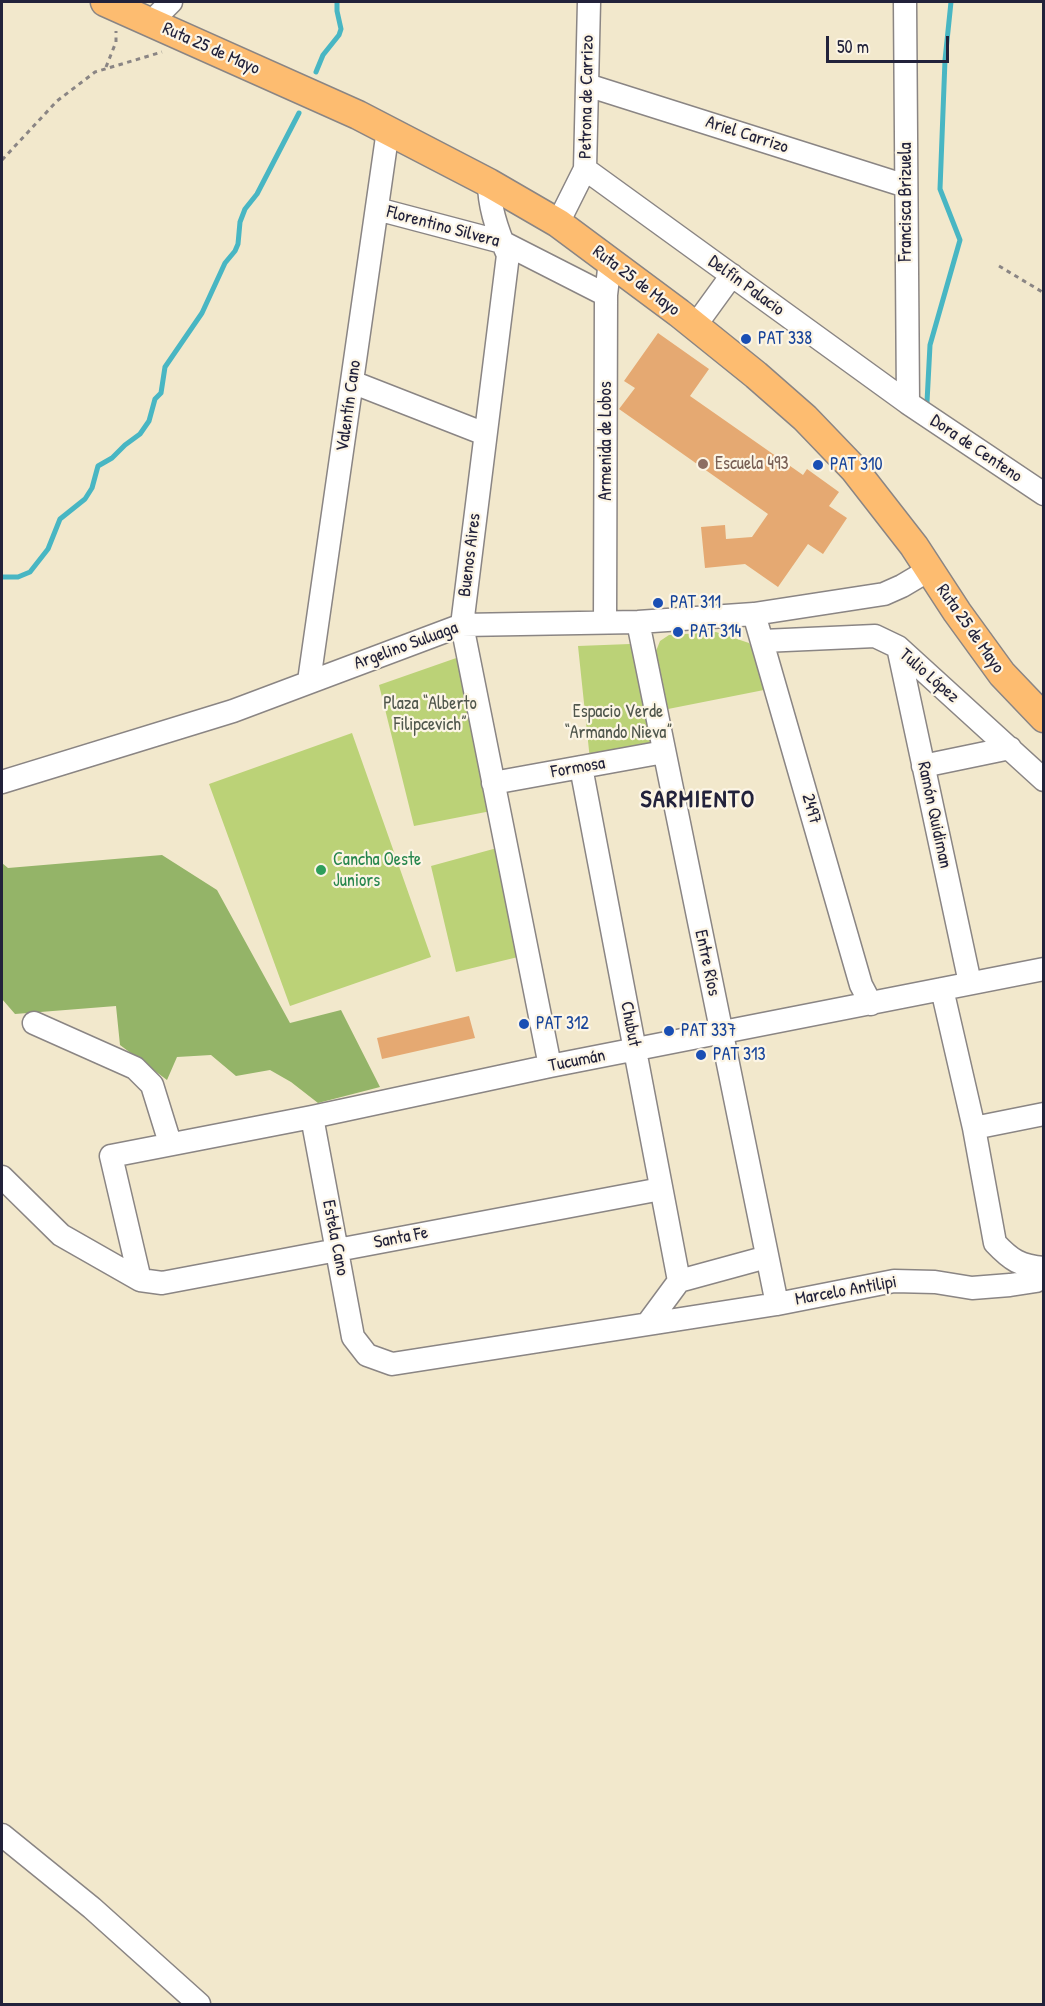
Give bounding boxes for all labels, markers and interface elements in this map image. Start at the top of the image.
street label: Ruta 25 de Mayo [159,18,263,80]
scale bar [829,24,952,62]
text: 50 m [837,34,869,59]
street label: Petrona de Carrizo [575,35,599,159]
street label: Ariel Carrizo [703,112,791,158]
street label: Francisca Brizuela [895,143,917,261]
street label: Florentino Silvera [384,202,502,252]
street label: Ruta 25 de Mayo [588,241,684,321]
street label: Delfín Palacio [704,251,788,321]
place label: PAT 338 [758,328,812,350]
marker: PAT 338 [739,332,753,346]
street label: Valentín Cano [332,359,366,453]
street label: Armenida de Lobos [595,381,617,501]
street label: Dora de Centeno [926,410,1026,488]
place label: Escuela 493 [715,453,789,475]
place label: PAT 310 [830,454,883,476]
marker: Escuela 493 [696,457,710,471]
marker: PAT 310 [811,458,825,472]
street label: Buenos Aires [454,512,486,598]
street label: Ruta 25 de Mayo [931,580,1009,678]
place label: PAT 311 [670,592,721,614]
marker: PAT 311 [651,596,665,610]
street label: Argelino Suluaga [351,617,461,675]
place label: PAT 314 [690,621,741,643]
marker: PAT 314 [671,625,685,639]
street label: Tulio López [895,644,963,708]
park label: Plaza “Alberto Filipcevich” [383,693,477,736]
park label: Espacio Verde “Armando Nieva” [564,701,672,744]
street label: Formosa [549,753,607,783]
street label: Ramón Quidiman [912,760,956,870]
district label: SARMIENTO [641,787,755,815]
street label: 2497 [796,791,826,827]
place label: Cancha Oeste Juniors [333,849,421,892]
marker: Cancha Oeste Juniors [314,863,328,877]
street label: Entre Ríos [689,928,725,998]
street label: Chubut [615,1000,645,1048]
place label: PAT 312 [536,1013,589,1035]
marker: PAT 312 [517,1017,531,1031]
place label: PAT 337 [681,1020,736,1042]
marker: PAT 337 [662,1024,676,1038]
place label: PAT 313 [713,1044,766,1066]
street label: Tucumán [547,1045,607,1077]
marker: PAT 313 [694,1048,708,1062]
street label: Estela Cano [317,1198,353,1278]
street label: Santa Fe [372,1222,430,1254]
street label: Marcelo Antilipi [794,1271,898,1311]

